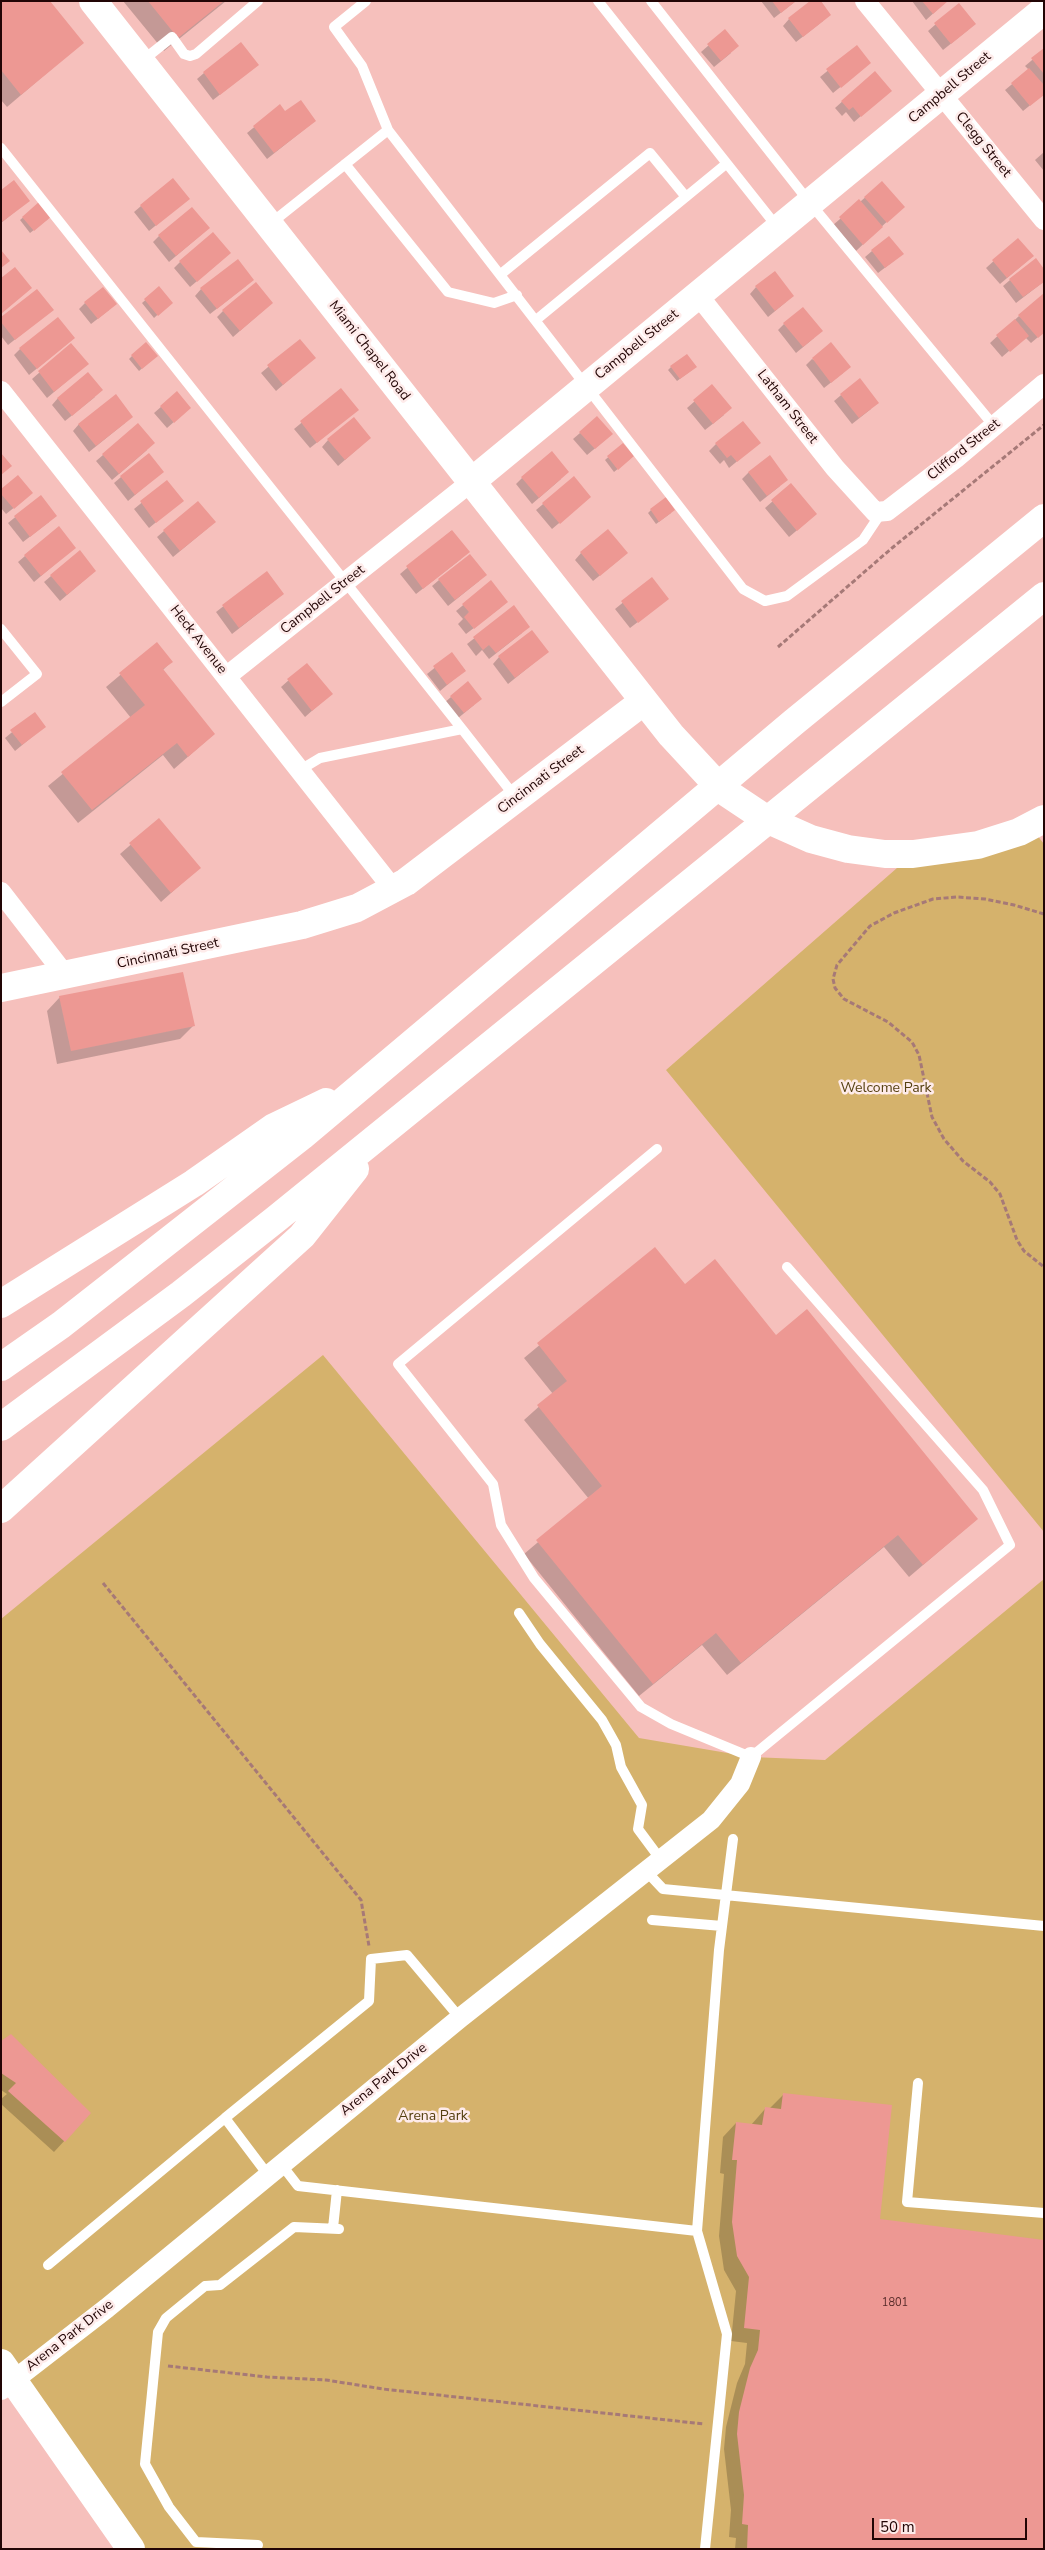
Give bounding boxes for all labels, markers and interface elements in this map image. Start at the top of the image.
street label: Campbell Street [905,49,995,127]
street label: Clegg Street [952,109,1014,181]
street label: Miami Chapel Road [325,298,413,404]
street label: Campbell Street [592,306,682,384]
street label: Latham Street [753,367,821,447]
street label: Clifford Street [924,416,1004,484]
street label: Campbell Street [277,562,369,638]
street label: Heck Avenue [166,602,230,678]
street label: Cincinnati Street [495,742,587,818]
street label: Cincinnati Street [116,935,220,973]
park label: Welcome Park [840,1081,932,1097]
street label: Arena Park Drive [337,2040,431,2120]
park label: Arena Park [398,2109,468,2125]
house number: 1801 [882,2296,908,2310]
street label: Arena Park Drive [23,2297,117,2375]
scale bar [875,2508,1030,2540]
text: 50 m [880,2517,915,2537]

